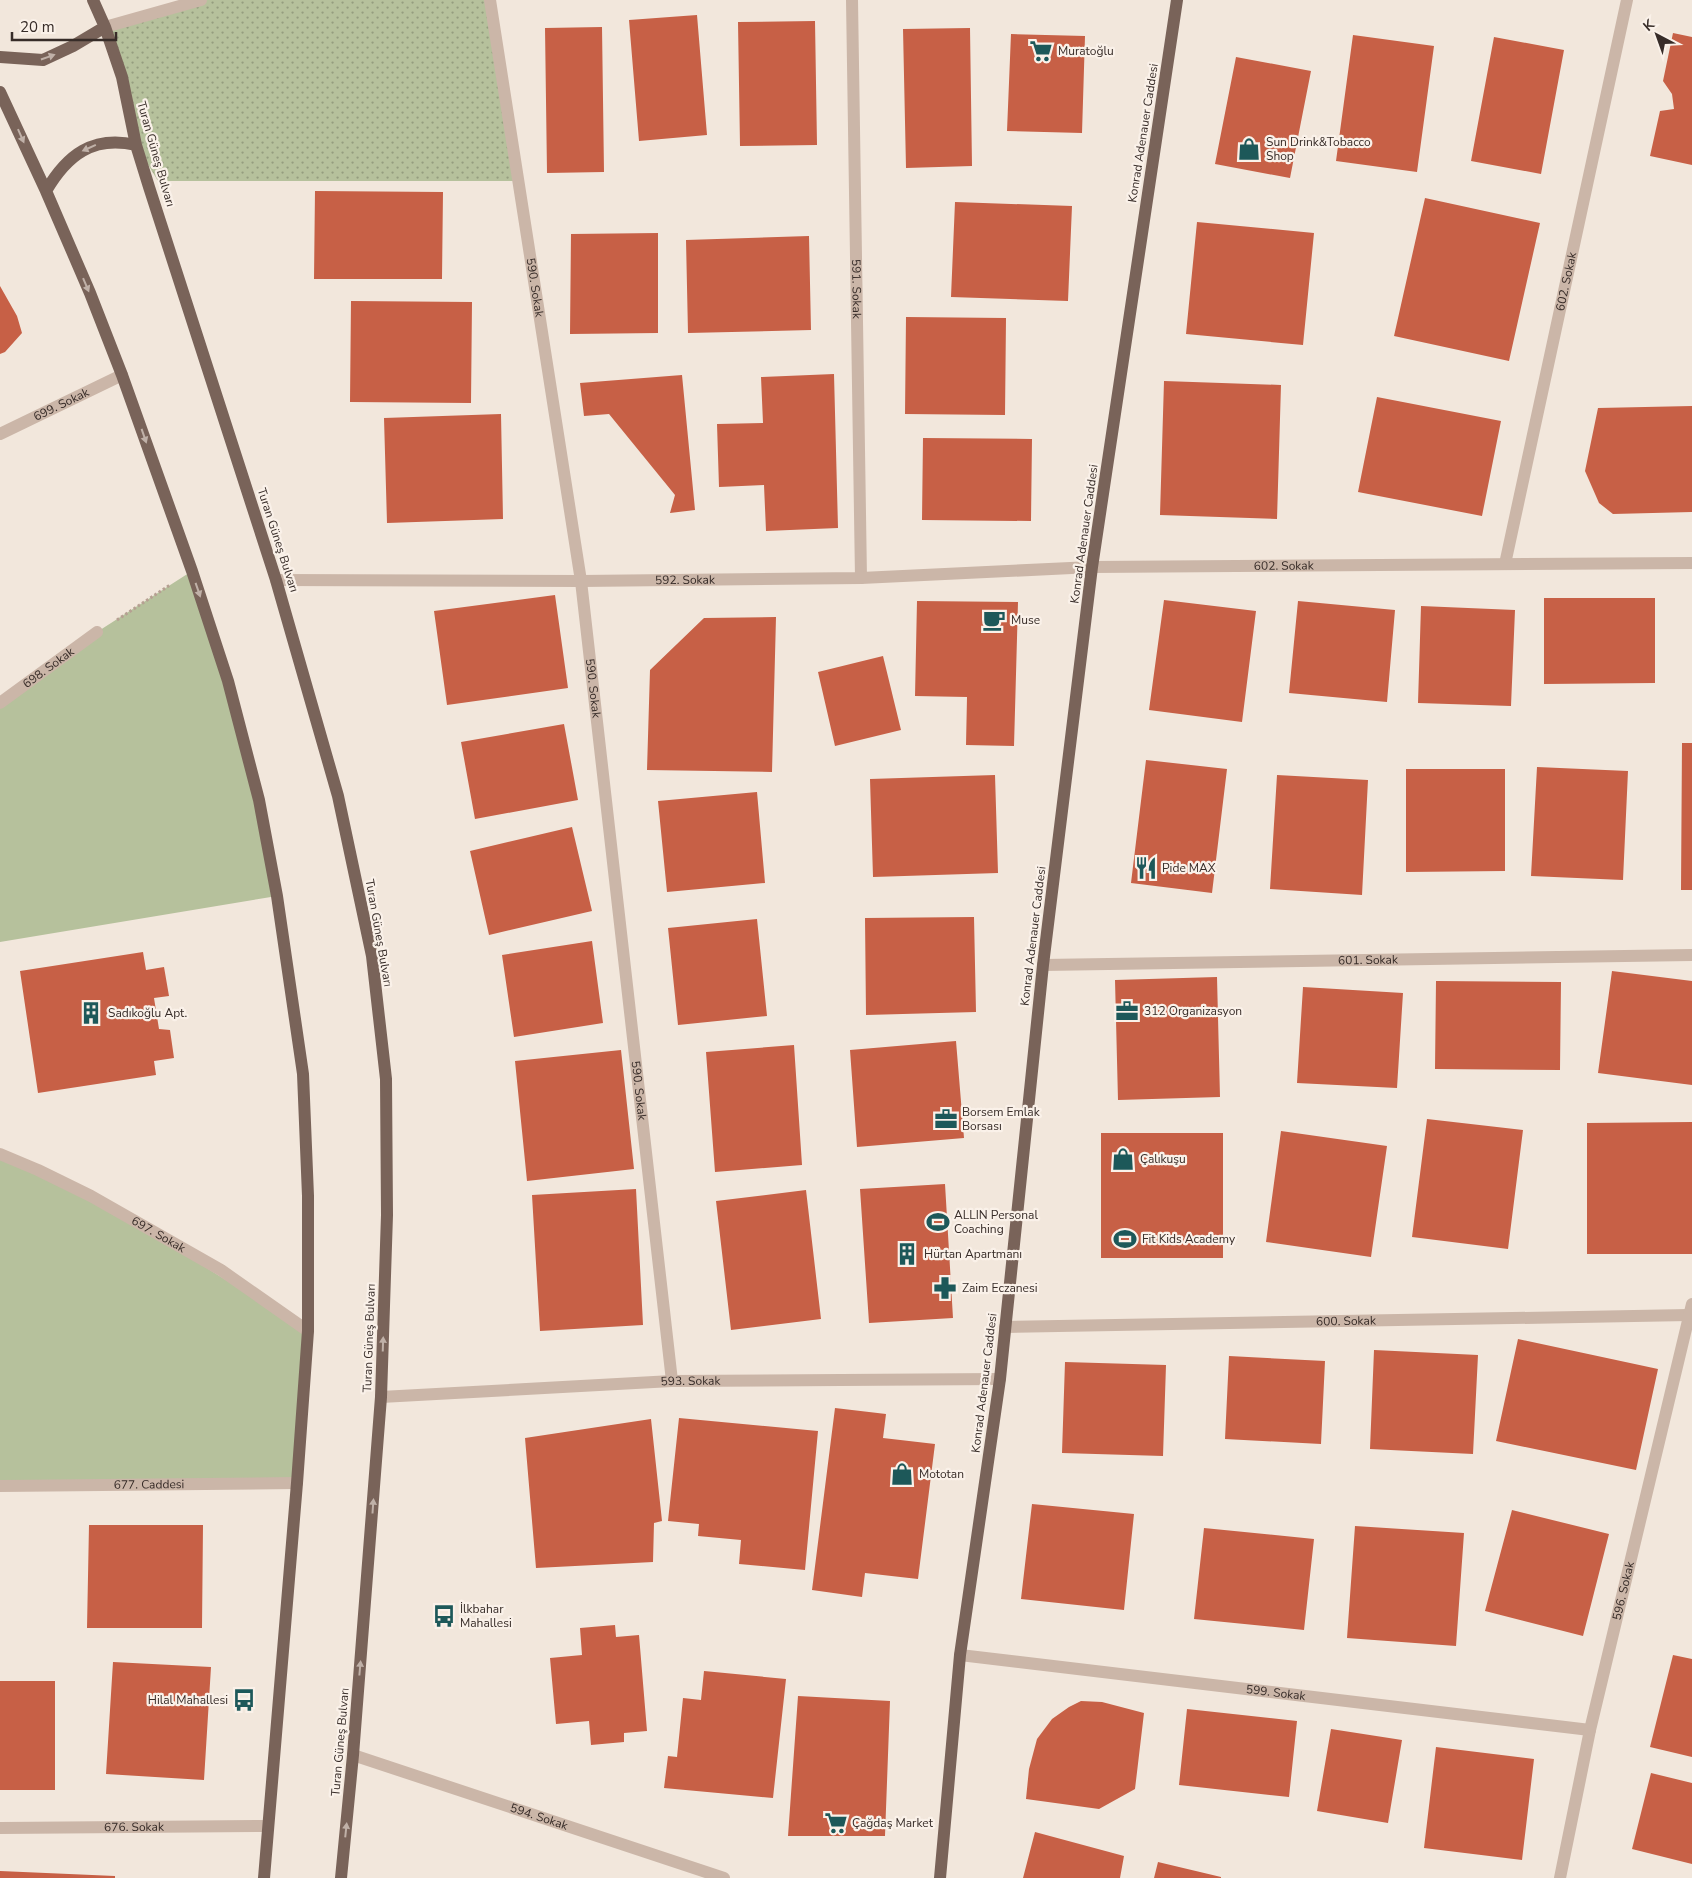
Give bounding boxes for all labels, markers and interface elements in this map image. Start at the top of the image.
scale bar [12,10,116,42]
north arrow [1632,10,1682,60]
text: K [1639,15,1659,36]
text: 20 m [20,17,55,37]
supermarket icon: Muratoğlu [1028,38,1054,64]
place label: Muratoğlu [1058,43,1114,59]
one-way arrow [41,53,56,61]
street label: Konrad Adenauer Caddesi [1124,62,1162,204]
street label: Turan Güneş Bulvarı [133,99,179,209]
one-way arrow [18,129,26,143]
place label: Sun Drink&Tobacco Shop [1266,134,1371,164]
shop icon: Sun Drink&Tobacco Shop [1236,136,1262,162]
one-way arrow [82,144,96,152]
street label: 602. Sokak [1552,250,1580,312]
street label: 590. Sokak [522,257,548,319]
street label: 591. Sokak [848,259,865,320]
one-way arrow [83,277,91,292]
street label: 699. Sokak [31,384,93,425]
one-way arrow [141,429,148,444]
street label: Konrad Adenauer Caddesi [1066,463,1102,605]
street label: Turan Güneş Bulvarı [254,486,302,594]
street label: 602. Sokak [1254,558,1315,574]
street label: 592. Sokak [655,572,716,588]
one-way arrow [194,583,202,598]
cafe icon: Muse [981,607,1007,633]
place label: Muse [1011,612,1040,628]
street label: 698. Sokak [20,643,78,692]
street label: 590. Sokak [582,658,605,720]
restaurant icon: Pide MAX [1133,855,1159,881]
place label: Pide MAX [1162,860,1216,876]
street label: Konrad Adenauer Caddesi [1017,865,1049,1007]
street label: Turan Güneş Bulvarı [362,878,396,988]
street label: 601. Sokak [1338,952,1399,968]
office icon: 312 Organizasyon [1114,998,1140,1024]
building icon: Sadıkoğlu Apt. [78,1000,104,1026]
place label: 312 Organizasyon [1144,1003,1242,1019]
place label: Sadıkoğlu Apt. [108,1005,187,1021]
street label: 590. Sokak [628,1060,650,1122]
place label: Borsem Emlak Borsası [962,1104,1041,1134]
office icon: Borsem Emlak Borsası [933,1106,959,1132]
shop icon: Çalıkuşu [1110,1146,1136,1172]
place label: Çalıkuşu [1140,1151,1186,1167]
place label: ALLIN Personal Coaching [954,1207,1038,1237]
sports icon: ALLIN Personal Coaching [925,1209,951,1235]
street label: 697. Sokak [129,1213,189,1257]
sports icon: Fit Kids Academy [1112,1226,1138,1252]
place label: Fit Kids Academy [1142,1231,1236,1247]
building icon: Hürtan Apartmanı [894,1241,920,1267]
place label: Hürtan Apartmanı [924,1246,1022,1262]
pharmacy icon: Zaim Eczanesi [932,1275,958,1301]
place label: Zaim Eczanesi [962,1280,1038,1296]
street label: Turan Güneş Bulvarı [359,1283,379,1393]
street label: Konrad Adenauer Caddesi [968,1312,1000,1454]
street label: 600. Sokak [1316,1312,1377,1330]
one-way arrow [379,1335,387,1351]
street label: 593. Sokak [660,1373,722,1390]
shop icon: Mototan [889,1461,915,1487]
place label: Mototan [919,1466,964,1482]
street label: 677. Caddesi [114,1476,184,1493]
one-way arrow [369,1497,377,1513]
street label: 596. Sokak [1609,1559,1638,1622]
place label: İlkbahar Mahallesi [460,1601,512,1631]
bus stop icon: İlkbahar Mahallesi [431,1603,457,1629]
one-way arrow [357,1659,365,1675]
street label: 599. Sokak [1245,1681,1307,1704]
bus stop icon: Hilal Mahallesi [231,1687,257,1713]
street label: Turan Güneş Bulvarı [327,1687,353,1797]
place label: Hilal Mahallesi [148,1692,228,1708]
street label: 594. Sokak [508,1800,571,1834]
supermarket icon: Çağdaş Market [823,1810,849,1836]
place label: Çağdaş Market [852,1815,934,1831]
street label: 676. Sokak [104,1819,165,1835]
one-way arrow [342,1821,350,1837]

